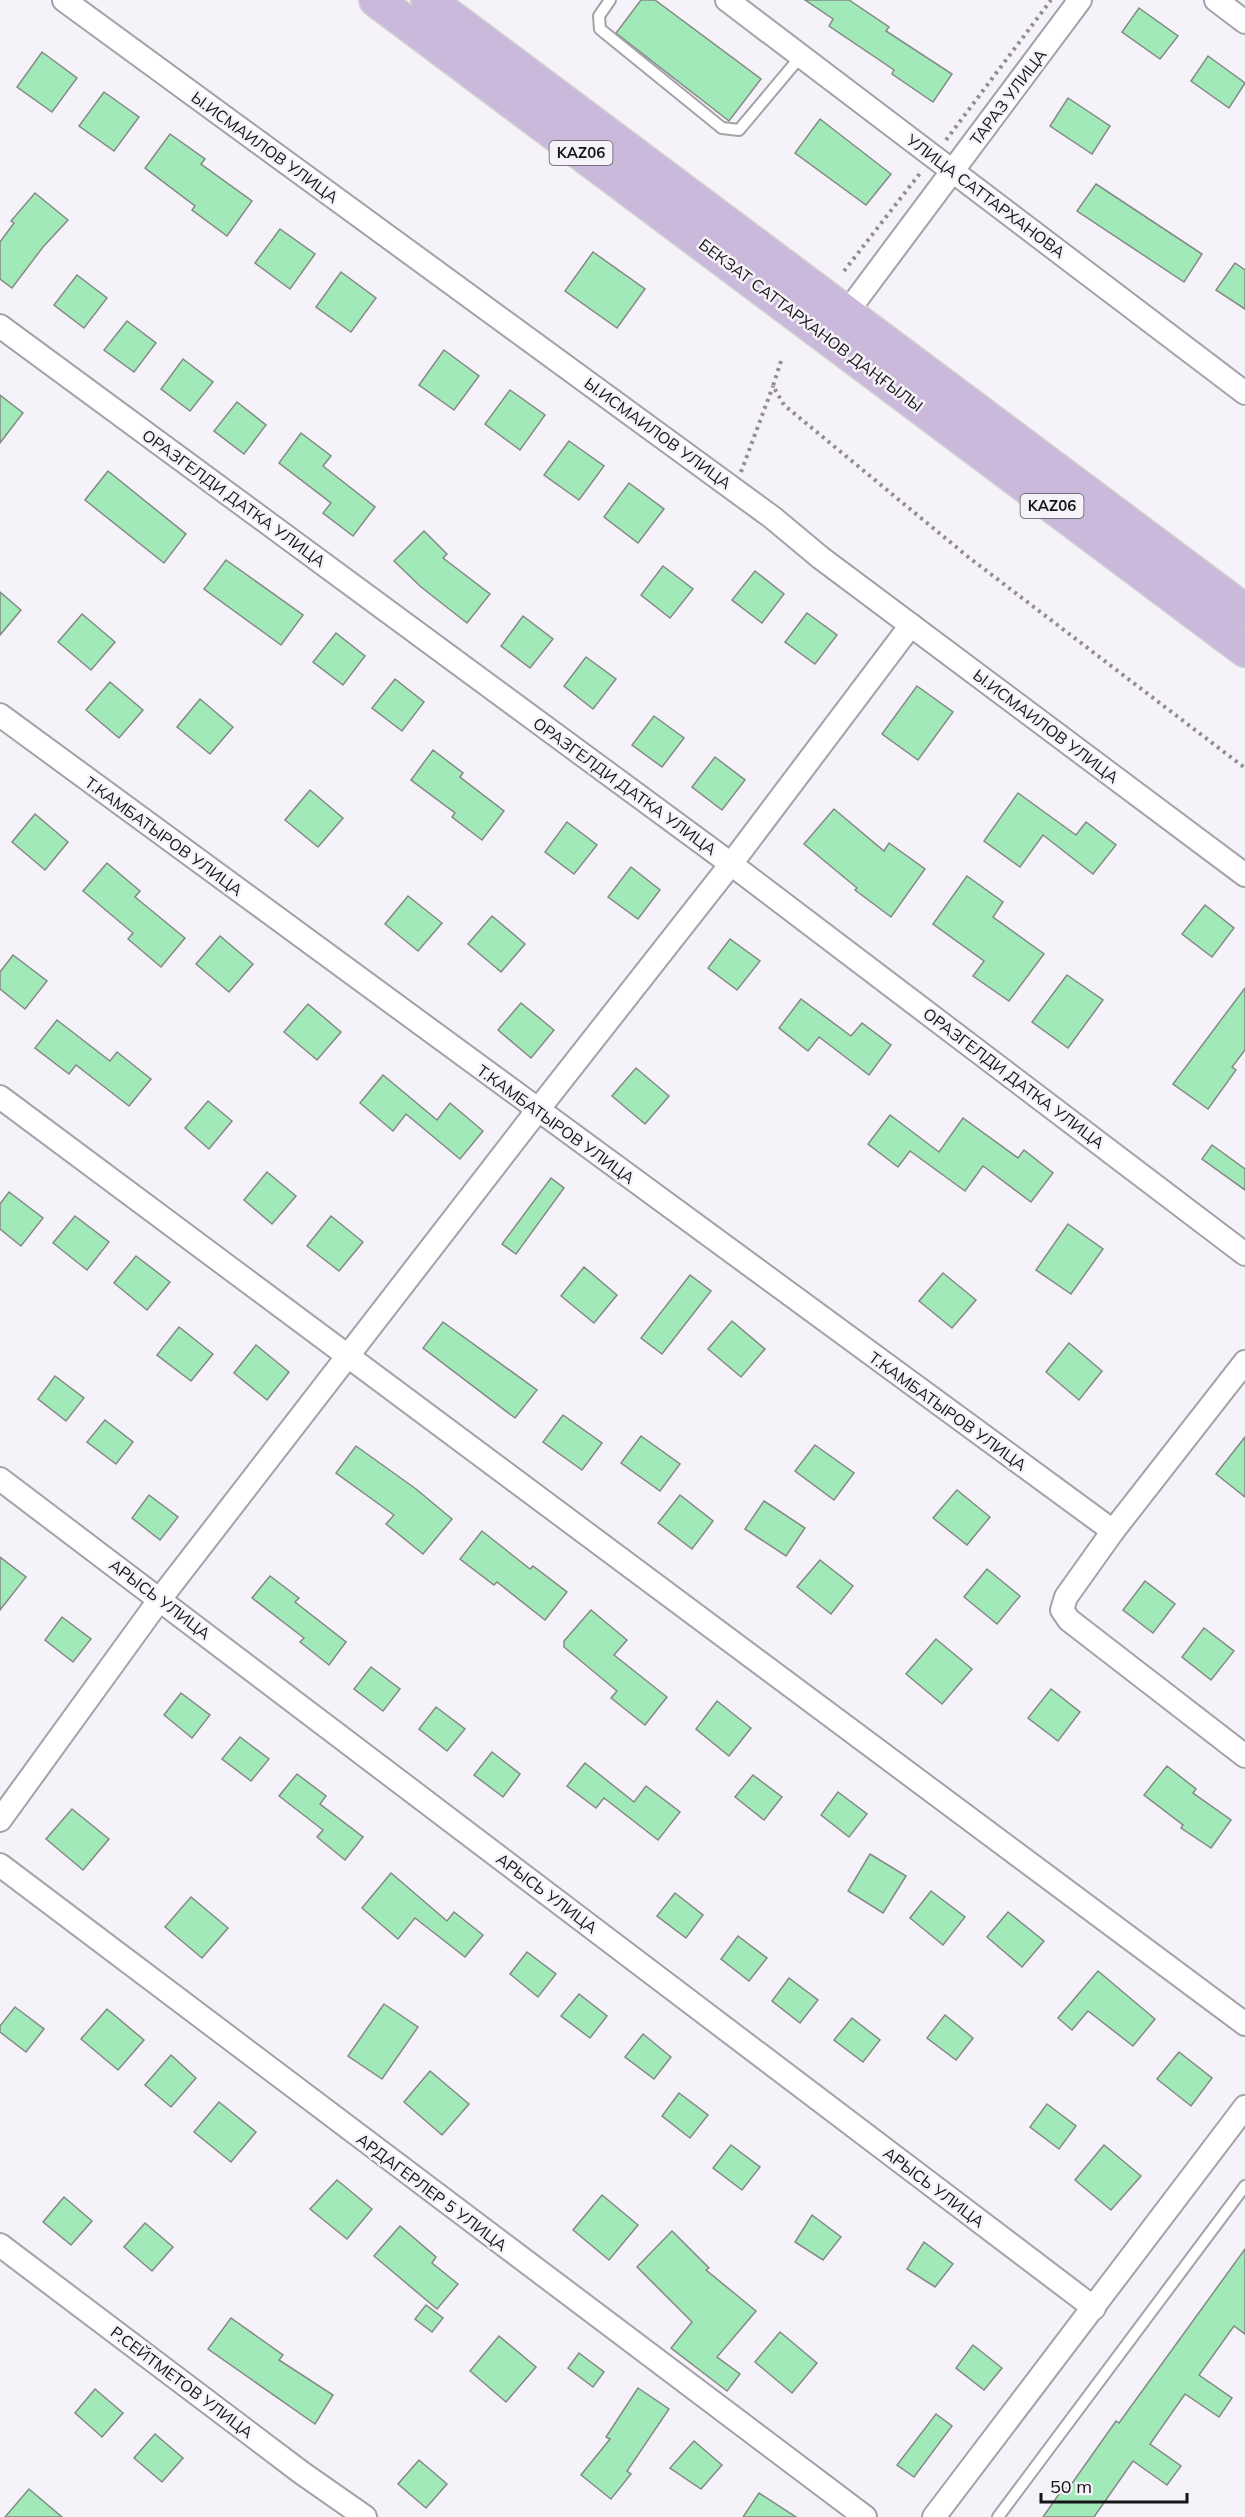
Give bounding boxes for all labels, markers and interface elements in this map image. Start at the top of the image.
street label: ТАРАЗ УЛИЦА [965,45,1051,149]
street label: Ы.ИСМАИЛОВ УЛИЦА [188,87,343,207]
street label: УЛИЦА САТТАРХАНОВА [902,129,1070,262]
road number: KАZ06 [550,141,612,165]
street label: БЕКЗАТ САТТАРХАНОВ ДАҢҒЫЛЫ [695,234,927,416]
street label: Ы.ИСМАИЛОВ УЛИЦА [581,373,736,493]
street label: ОРАЗГЕЛДИ ДАТКА УЛИЦА [138,425,330,571]
road number: KАZ06 [1020,494,1084,518]
street label: Ы.ИСМАИЛОВ УЛИЦА [969,665,1123,787]
street label: ОРАЗГЕЛДИ ДАТКА УЛИЦА [529,713,721,859]
street label: Т.КАМБАТЫРОВ УЛИЦА [81,772,247,900]
street label: ОРАЗГЕЛДИ ДАТКА УЛИЦА [919,1003,1109,1153]
street label: Т.КАМБАТЫРОВ УЛИЦА [473,1060,639,1188]
street label: Т.КАМБАТЫРОВ УЛИЦА [865,1347,1031,1475]
street label: АРЫСЬ УЛИЦА [105,1554,215,1644]
street label: АРЫСЬ УЛИЦА [492,1848,602,1938]
street label: АРДАГЕРЛЕР 5 УЛИЦА [353,2129,511,2255]
street label: АРЫСЬ УЛИЦА [879,2142,989,2232]
street label: Р.СЕЙТМЕТОВ УЛИЦА [107,2322,257,2442]
scale bar [1041,2466,1186,2504]
text: 50 m [1050,2475,1092,2498]

